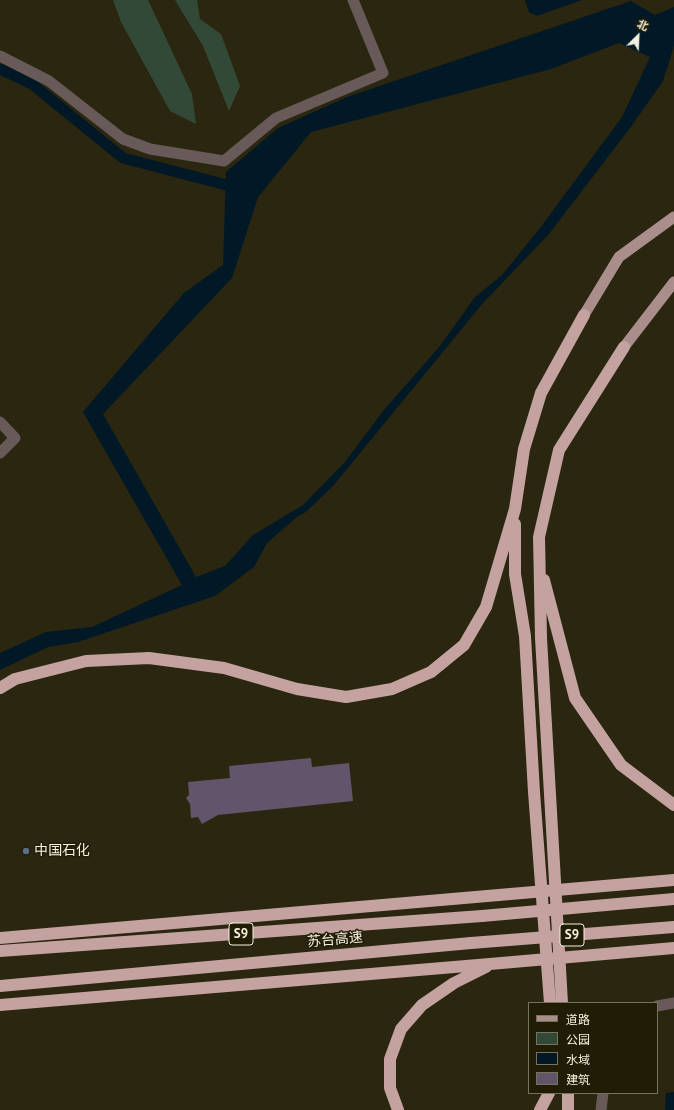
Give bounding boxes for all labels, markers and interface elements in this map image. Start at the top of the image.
north arrow [618,16,658,56]
text: 北 [635,16,651,34]
place label: 中国石化 [34,843,90,859]
marker: 中国石化 [21,846,31,856]
road number: S9 [229,923,253,945]
road number: S9 [560,924,584,946]
street label: 苏台高速 [306,929,364,951]
legend [528,1002,658,1094]
text: 道路 [566,1012,590,1027]
text: 公园 [566,1032,590,1047]
text: 水域 [566,1052,590,1067]
text: 建筑 [566,1072,590,1087]

